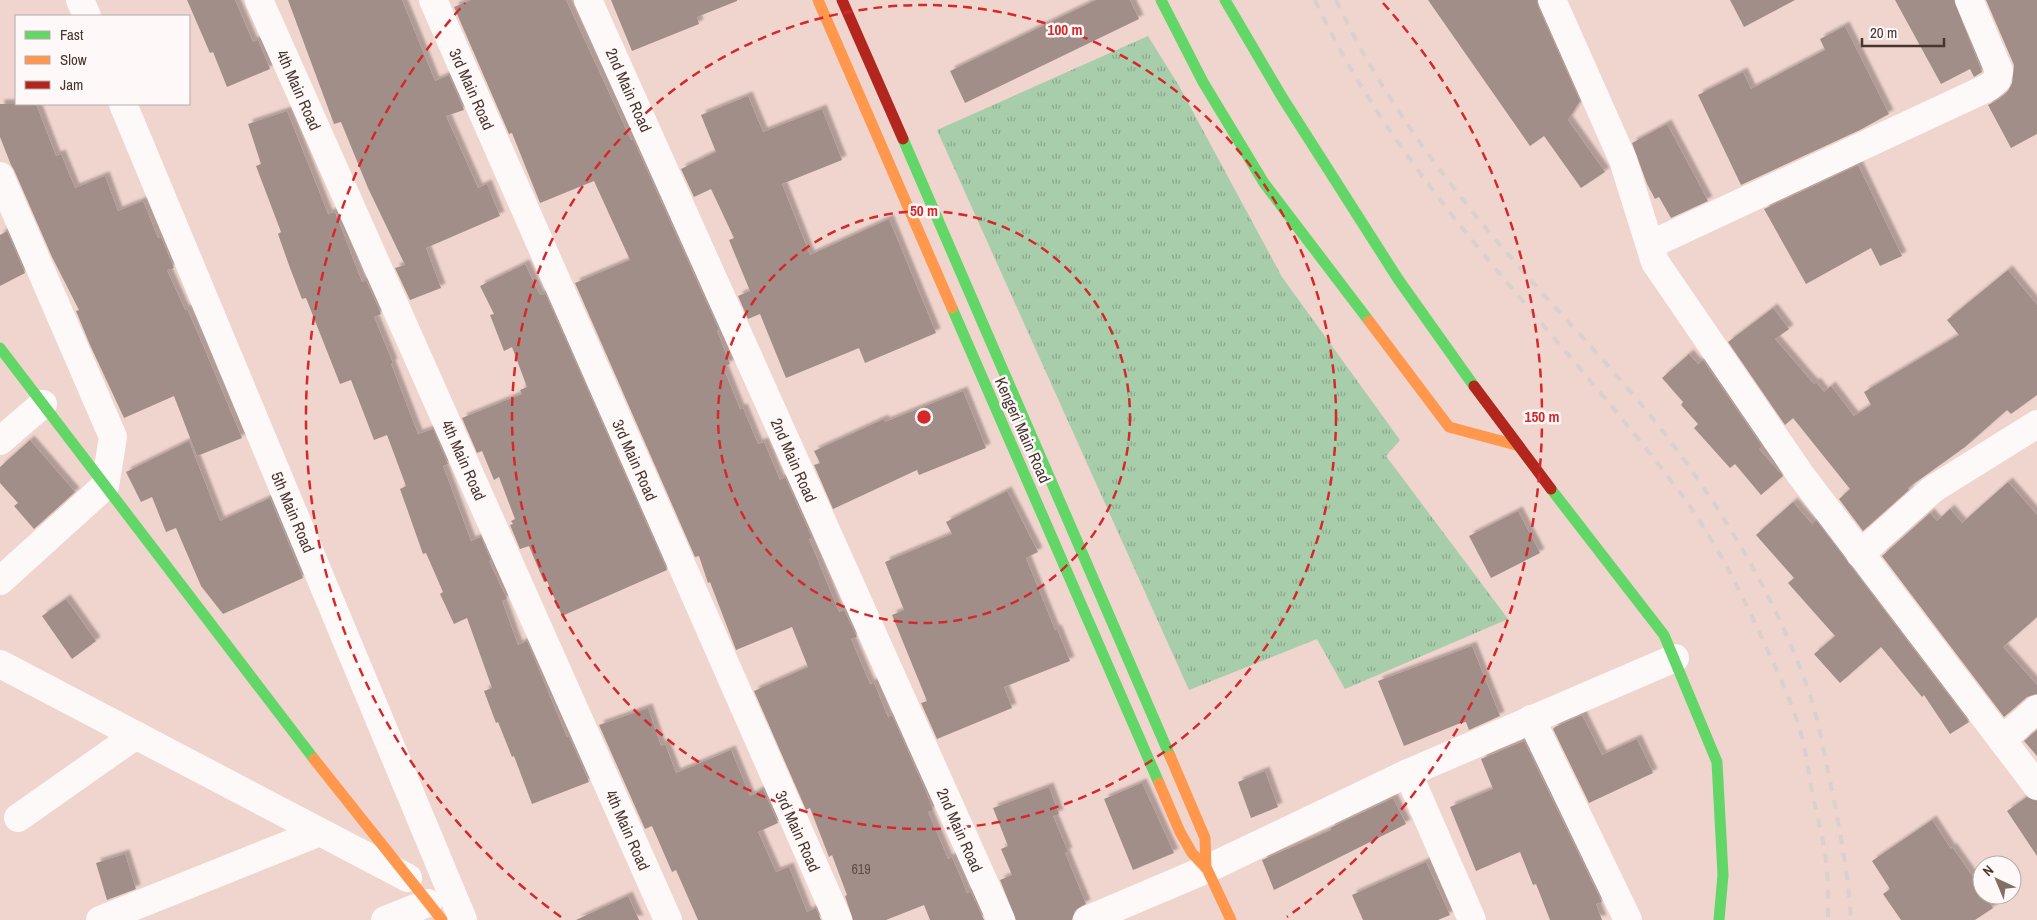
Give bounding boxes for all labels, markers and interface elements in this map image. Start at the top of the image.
legend [15,15,190,105]
scale bar [1862,15,1944,47]
text: 100 m [1048,19,1082,40]
text: 20 m [1870,22,1897,43]
text: Fast [60,24,84,45]
street label: 3rd Main Road [444,45,500,133]
street label: 2nd Main Road [601,45,657,135]
street label: 4th Main Road [271,46,327,134]
text: Slow [60,49,87,70]
text: Jam [60,74,83,95]
text: 50 m [910,200,938,221]
street label: Kengeri Main Road [990,374,1056,486]
text: 150 m [1525,406,1559,427]
centre of rings [915,408,933,426]
street label: 2nd Main Road [766,415,822,505]
street label: 4th Main Road [436,416,492,504]
street label: 3rd Main Road [607,416,663,504]
street label: 5th Main Road [266,468,320,556]
street label: 2nd Main Road [932,785,988,875]
street label: 4th Main Road [600,786,656,874]
street label: 3rd Main Road [770,787,826,875]
north arrow [1972,855,2022,905]
house number: 619 [851,860,871,878]
text: N [1979,861,1997,880]

